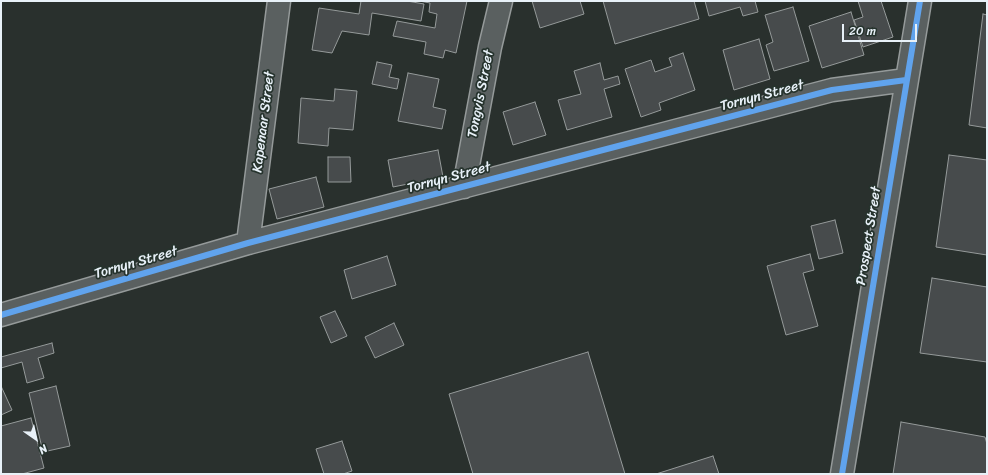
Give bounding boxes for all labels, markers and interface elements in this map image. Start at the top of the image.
scale bar [844,16,919,42]
text: 20 m [849,20,876,42]
street label: Tongvis Street [464,49,498,139]
street label: Kapenaar Street [249,70,279,174]
street label: Tornyn Street [718,77,806,115]
street label: Tornyn Street [405,159,493,197]
street label: Prospect Street [853,185,885,287]
street label: Tornyn Street [92,243,180,283]
north arrow [16,419,56,459]
text: N [35,439,51,459]

